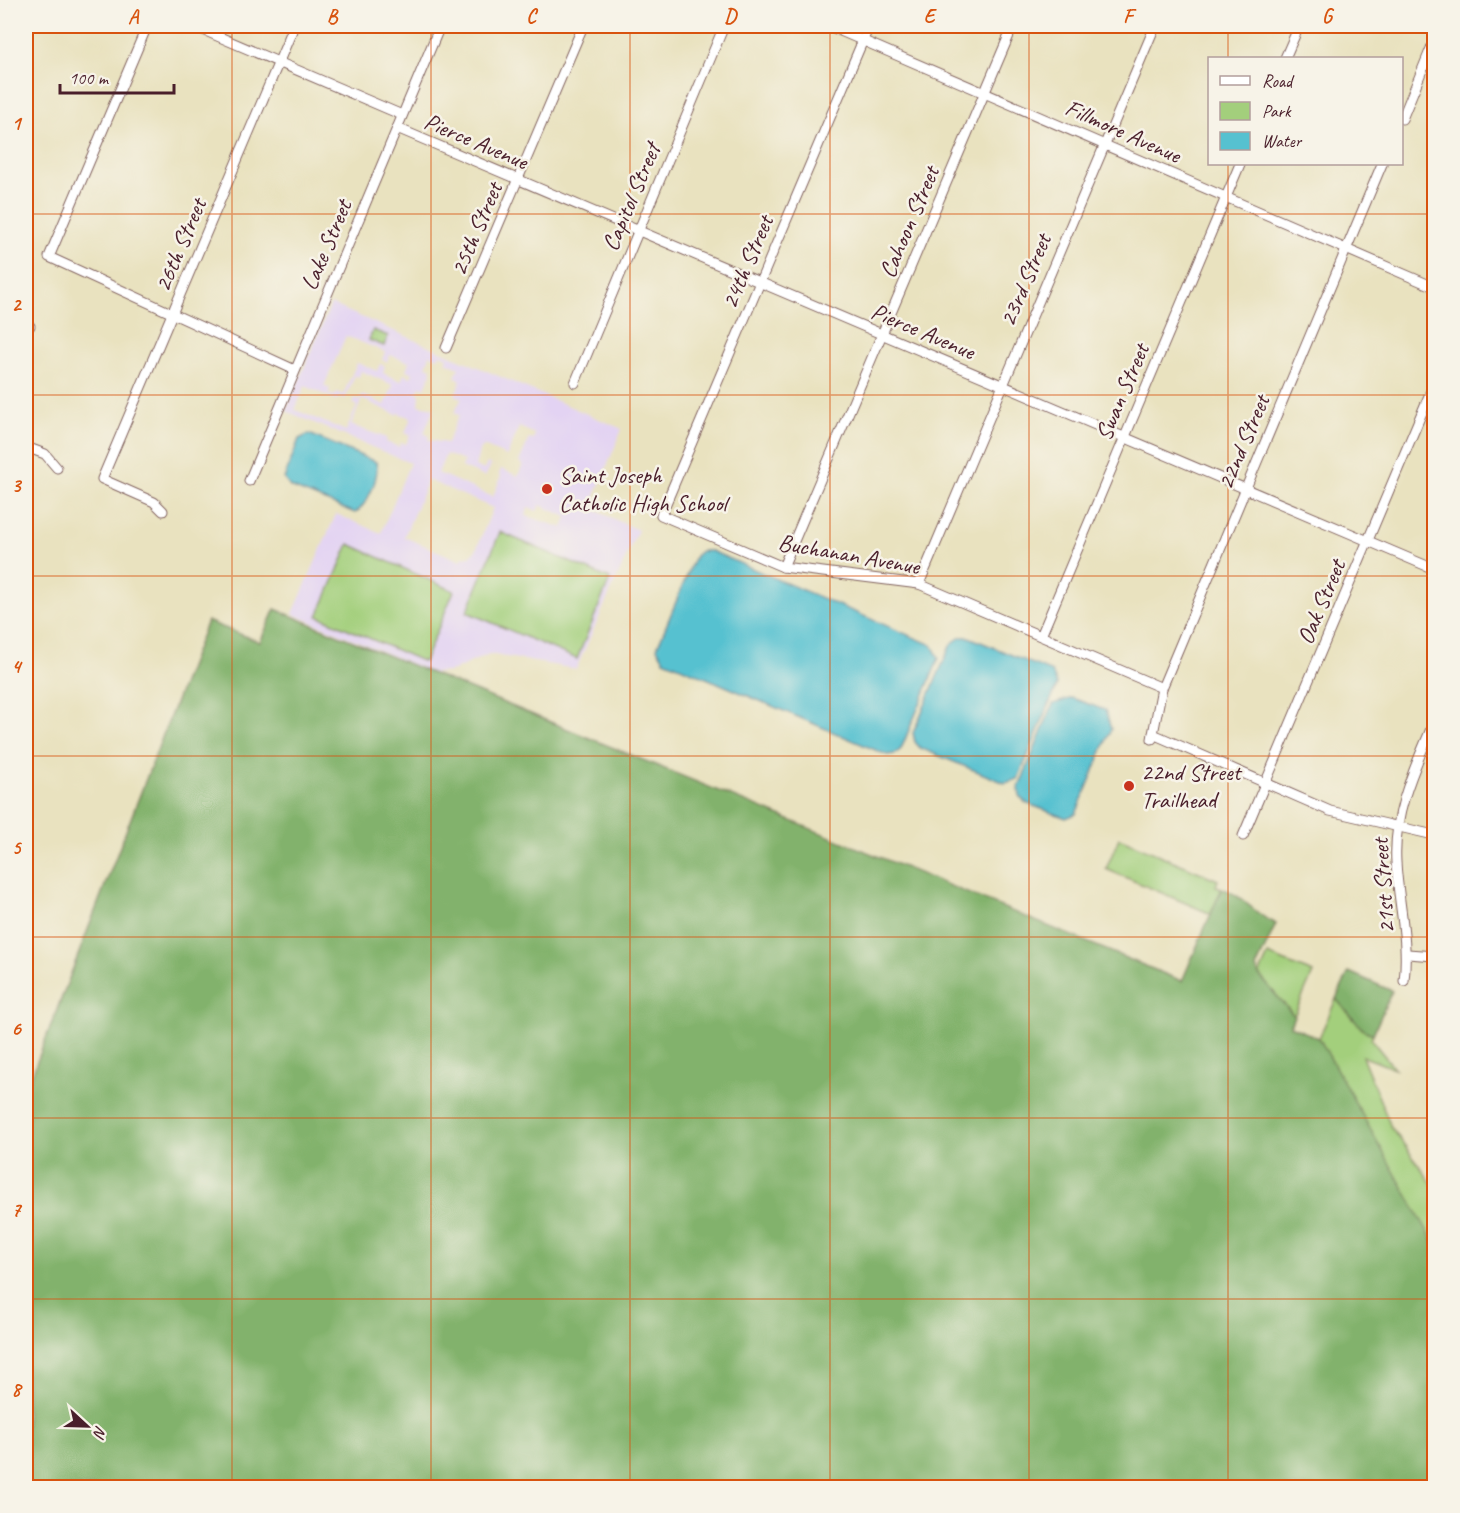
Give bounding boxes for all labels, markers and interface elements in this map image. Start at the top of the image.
text: A [128,4,140,29]
text: B [327,4,339,29]
text: C [526,4,538,29]
text: D [724,4,738,29]
text: E [924,4,938,29]
text: F [1123,4,1137,29]
text: G [1322,4,1335,29]
scale bar [60,57,174,95]
legend [1208,57,1403,165]
text: 100 m [69,67,110,89]
text: Road [1262,70,1295,92]
street label: Fillmore Avenue [1061,92,1187,171]
text: Park [1262,100,1292,122]
street label: Pierce Avenue [420,106,534,177]
text: 1 [12,111,23,136]
text: Water [1262,130,1303,152]
street label: Capitol Street [595,136,668,255]
street label: Cahoon Street [872,160,947,282]
street label: 25th Street [443,176,510,280]
street label: 26th Street [147,192,214,296]
street label: Lake Street [294,194,359,295]
street label: 24th Street [714,209,781,313]
street label: 23rd Street [992,227,1059,331]
text: 2 [12,292,23,317]
street label: Pierce Avenue [867,296,981,367]
street label: Swan Street [1088,337,1157,445]
street label: 22nd Street [1210,388,1277,494]
place label: Saint Joseph Catholic High School [559,460,730,518]
text: 3 [12,473,23,498]
marker: Saint Joseph Catholic High School [540,482,554,496]
street label: Buchanan Avenue [776,527,924,582]
street label: Oak Street [1290,553,1353,649]
text: 4 [12,654,24,679]
place label: 22nd Street Trailhead [1141,757,1242,815]
marker: 22nd Street Trailhead [1122,779,1136,793]
text: 5 [12,835,23,860]
street label: 21st Street [1365,835,1401,935]
text: 6 [11,1016,22,1041]
text: 7 [12,1197,23,1222]
text: 8 [12,1377,24,1402]
north arrow [57,1396,117,1456]
text: N [88,1423,111,1442]

